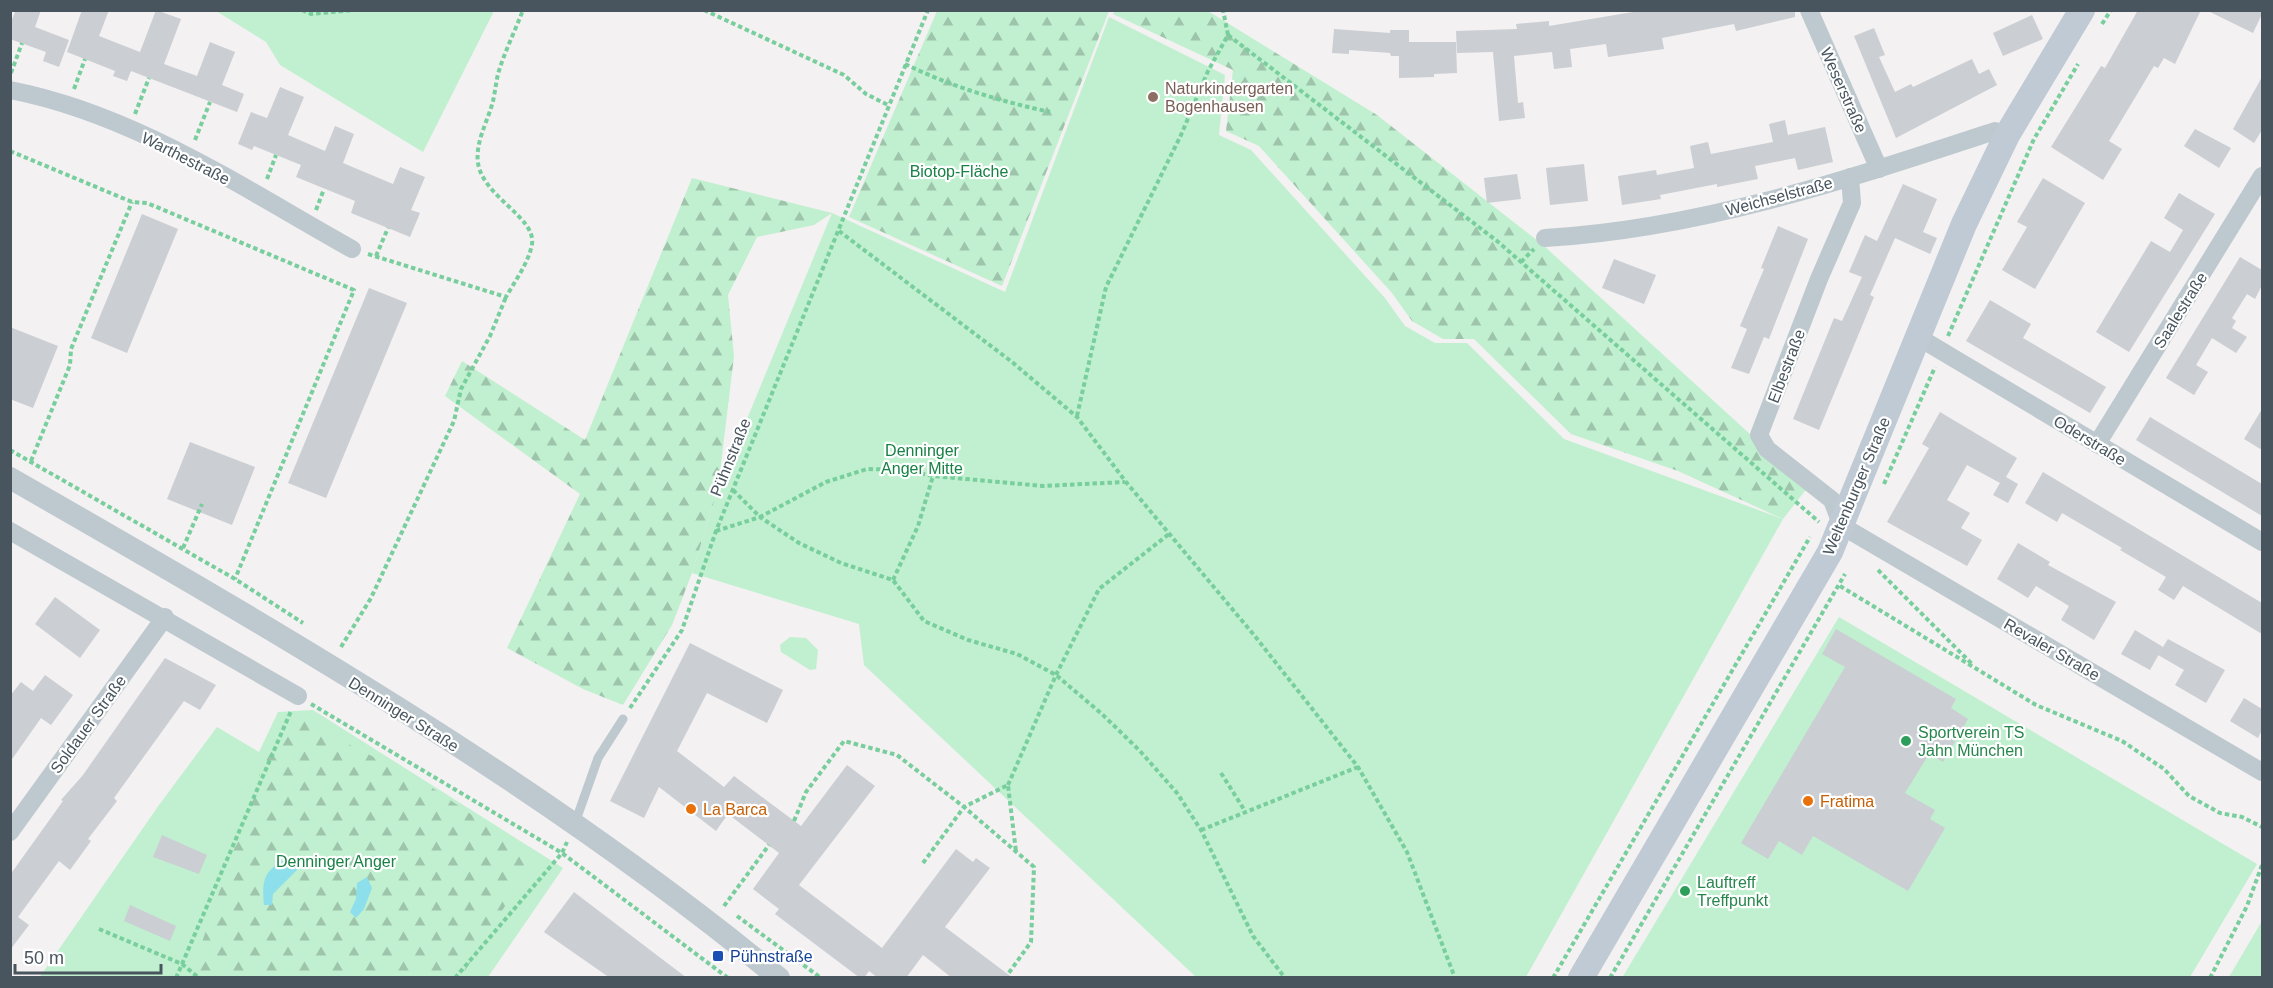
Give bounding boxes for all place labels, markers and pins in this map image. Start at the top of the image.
place label: Naturkindergarten Bogenhausen [1165,80,1293,115]
marker: Naturkindergarten Bogenhausen [1146,90,1160,104]
place label: Sportverein TS Jahn München [1918,724,2024,759]
marker: Sportverein TS Jahn München [1899,734,1913,748]
place label: Fratima [1820,793,1874,810]
marker: Fratima [1801,794,1815,808]
place label: La Barca [703,801,767,818]
marker: La Barca [684,802,698,816]
place label: Lauftreff Treffpunkt [1697,874,1769,909]
marker: Lauftreff Treffpunkt [1678,884,1692,898]
place label: Pühnstraße [730,948,813,965]
marker: Pühnstraße [711,949,725,963]

